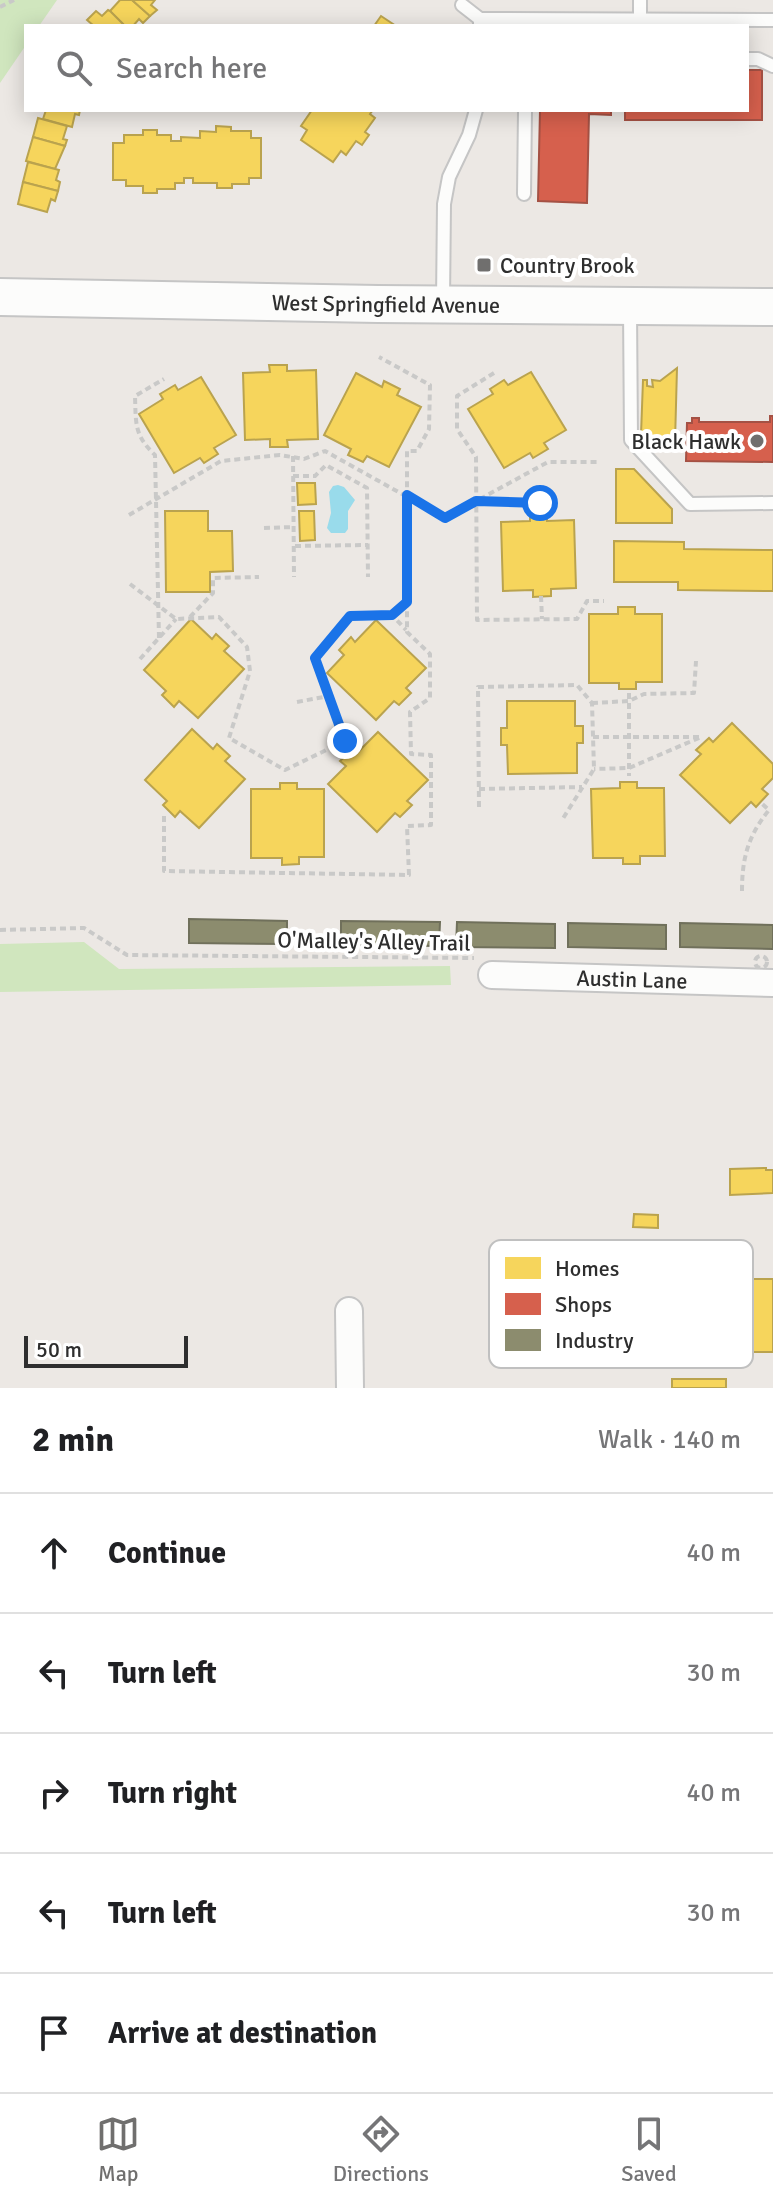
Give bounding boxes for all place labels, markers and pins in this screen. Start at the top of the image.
place label: Country Brook [500,252,635,279]
marker: Country Brook [475,256,493,274]
place label: Black Hawk [631,428,741,455]
marker: Black Hawk [748,432,766,450]

